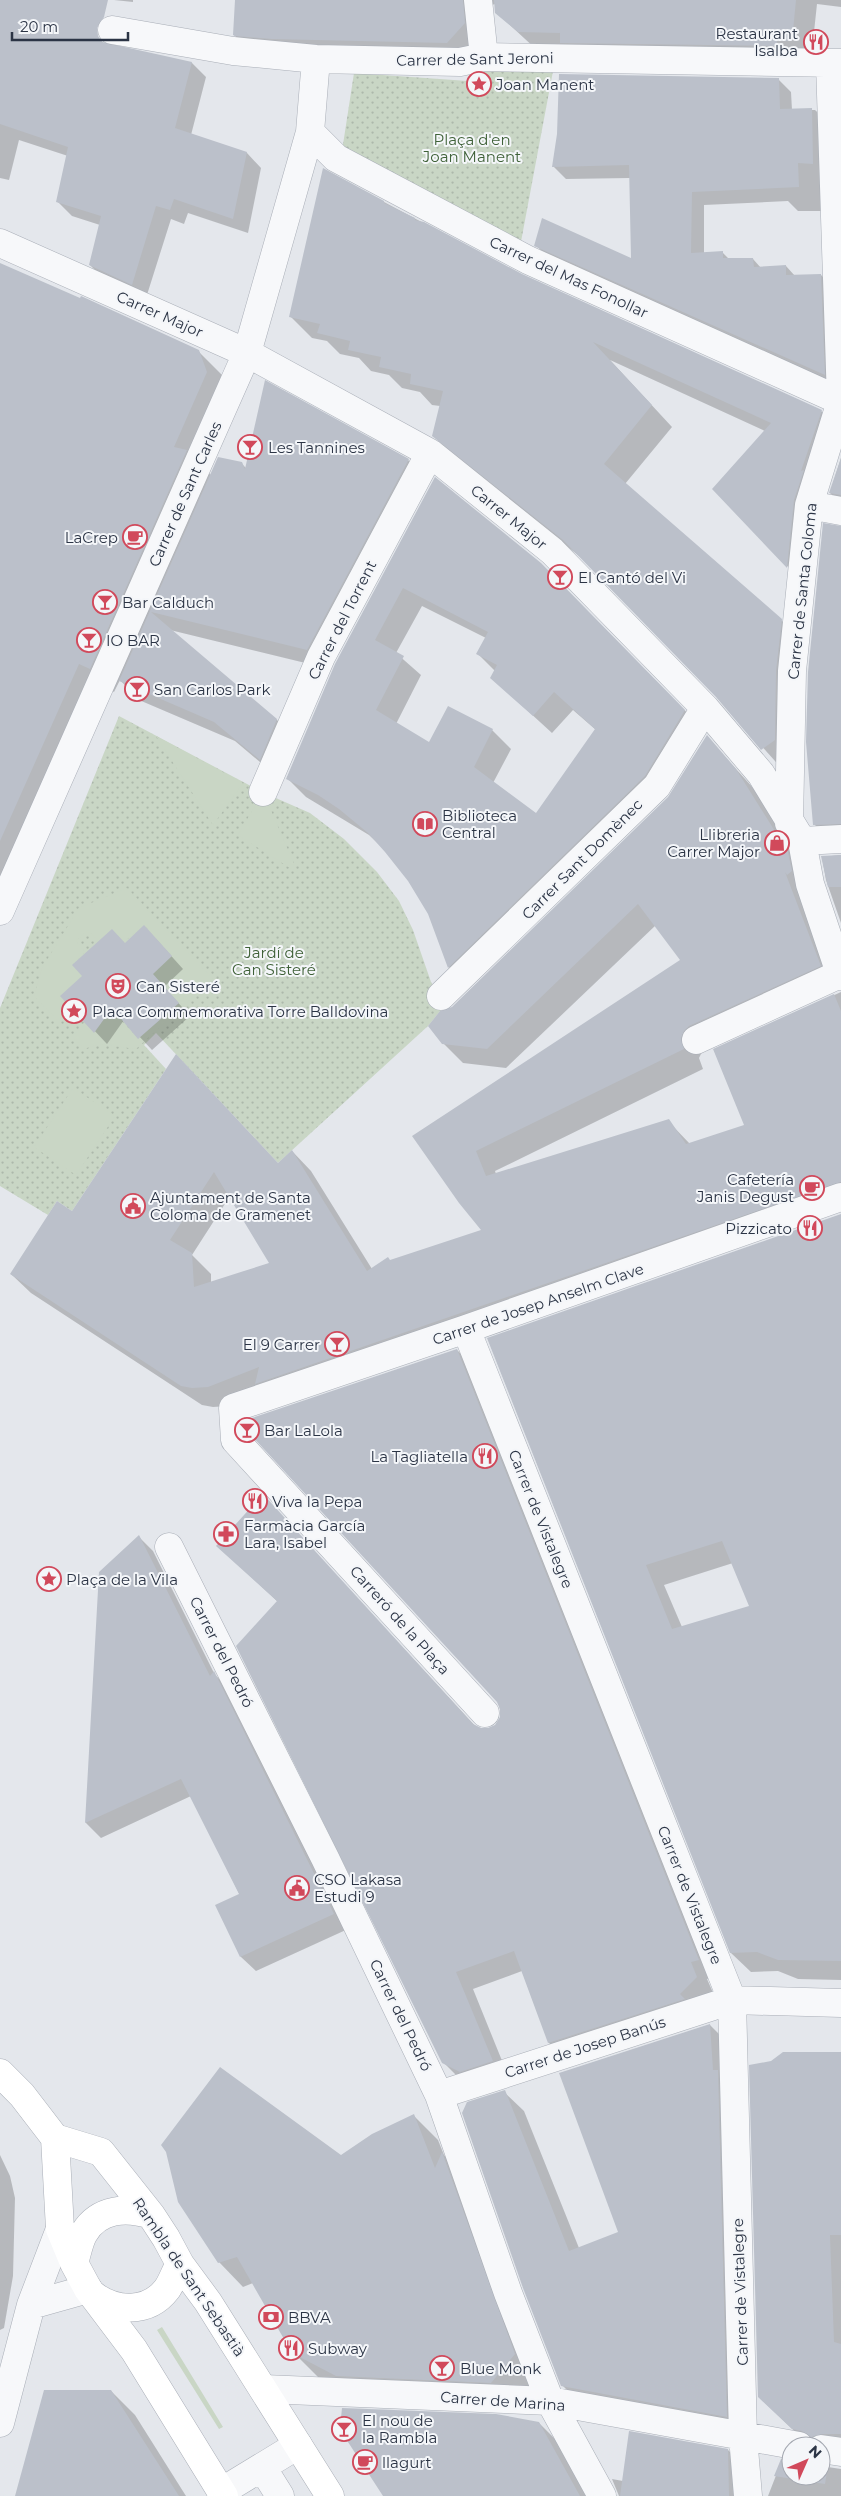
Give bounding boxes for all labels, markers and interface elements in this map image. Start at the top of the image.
scale bar [12,10,129,42]
text: 20 m [20,17,58,36]
place label: Restaurant Isalba [716,24,798,60]
restaurant icon: Restaurant Isalba [803,29,829,55]
street label: Carrer de Sant Jeroni [396,48,554,70]
place icon: Joan Manent [466,71,492,97]
place label: Joan Manent [495,75,594,94]
park label: Plaça d'en Joan Manent [422,130,521,166]
street label: Carrer del Mas Fonollar [487,232,651,322]
street label: Carrer Major [114,286,206,342]
street label: Carrer de Sant Carles [144,418,226,570]
bar icon: Les Tannines [237,434,263,460]
place label: Les Tannines [268,438,365,457]
street label: Carrer Major [467,480,551,554]
street label: Carrer de Santa Coloma [783,502,821,680]
cafe icon: LaCrep [122,524,148,550]
place label: LaCrep [65,528,118,547]
street label: Carrer del Torrent [304,557,380,683]
bar icon: El Cantó del Vi [547,564,573,590]
place label: El Cantó del Vi [578,568,686,587]
bar icon: Bar Calduch [92,589,118,615]
place label: Bar Calduch [122,593,214,612]
bar icon: IO BAR [76,627,102,653]
place label: IO BAR [106,631,160,650]
bar icon: San Carlos Park [124,676,150,702]
place label: San Carlos Park [154,680,270,699]
street label: Carrer Sant Domènec [518,795,646,923]
place label: Biblioteca Central [442,806,517,842]
library icon: Biblioteca Central [412,811,438,837]
place label: Llibreria Carrer Major [667,825,760,861]
shop icon: Llibreria Carrer Major [764,830,790,856]
park label: Jardí de Can Sisteré [232,943,316,979]
theatre icon: Can Sisteré [105,973,131,999]
place label: Can Sisteré [136,977,220,996]
place icon: Placa Commemorativa Torre Balldovina [61,998,87,1024]
place label: Placa Commemorativa Torre Balldovina [92,1002,388,1021]
place label: Cafetería Janis Degust [696,1170,794,1206]
cafe icon: Cafetería Janis Degust [799,1175,825,1201]
place label: Ajuntament de Santa Coloma de Gramenet [150,1188,311,1224]
public building icon: Ajuntament de Santa Coloma de Gramenet [120,1193,146,1219]
restaurant icon: Pizzicato [797,1215,823,1241]
place label: Pizzicato [725,1219,792,1238]
street label: Carrer de Josep Anselm Clave [430,1259,646,1349]
bar icon: El 9 Carrer [324,1331,350,1357]
place label: El 9 Carrer [243,1335,320,1354]
bar icon: Bar LaLola [234,1417,260,1443]
place label: Bar LaLola [264,1421,343,1440]
restaurant icon: La Tagliatella [472,1443,498,1469]
place label: La Tagliatella [370,1447,468,1466]
street label: Carrer de Vistalegre [505,1447,577,1591]
restaurant icon: Viva la Pepa [242,1488,268,1514]
place label: Viva la Pepa [272,1492,362,1511]
place label: Farmàcia García Lara, Isabel [244,1516,365,1552]
pharmacy icon: Farmàcia García Lara, Isabel [213,1521,239,1547]
street label: Carreró de la Plaça [346,1562,454,1678]
place icon: Plaça de la Vila [36,1566,62,1592]
place label: Plaça de la Vila [66,1570,178,1589]
street label: Carrer del Pedró [186,1593,258,1711]
street label: Carrer de Vistalegre [654,1823,726,1967]
place label: CSO Lakasa Estudi 9 [314,1870,402,1906]
public building icon: CSO Lakasa Estudi 9 [284,1875,310,1901]
street label: Carrer del Pedró [366,1956,436,2074]
street label: Carrer de Josep Banús [502,2012,668,2082]
street label: Rambla de Sant Sebastià [129,2194,249,2360]
street label: Carrer de Vistalegre [728,2218,752,2366]
bank icon: BBVA [258,2304,284,2330]
place label: BBVA [288,2308,331,2327]
restaurant icon: Subway [278,2335,304,2361]
place label: Subway [308,2339,368,2358]
bar icon: Blue Monk [429,2355,455,2381]
place label: Blue Monk [460,2359,541,2378]
street label: Carrer de Marina [440,2387,566,2415]
place label: El nou de la Rambla [362,2411,437,2447]
bar icon: El nou de la Rambla [331,2416,357,2442]
north arrow [781,2436,831,2486]
text: N [805,2441,826,2462]
cafe icon: llagurt [352,2449,378,2475]
place label: llagurt [382,2453,432,2472]

